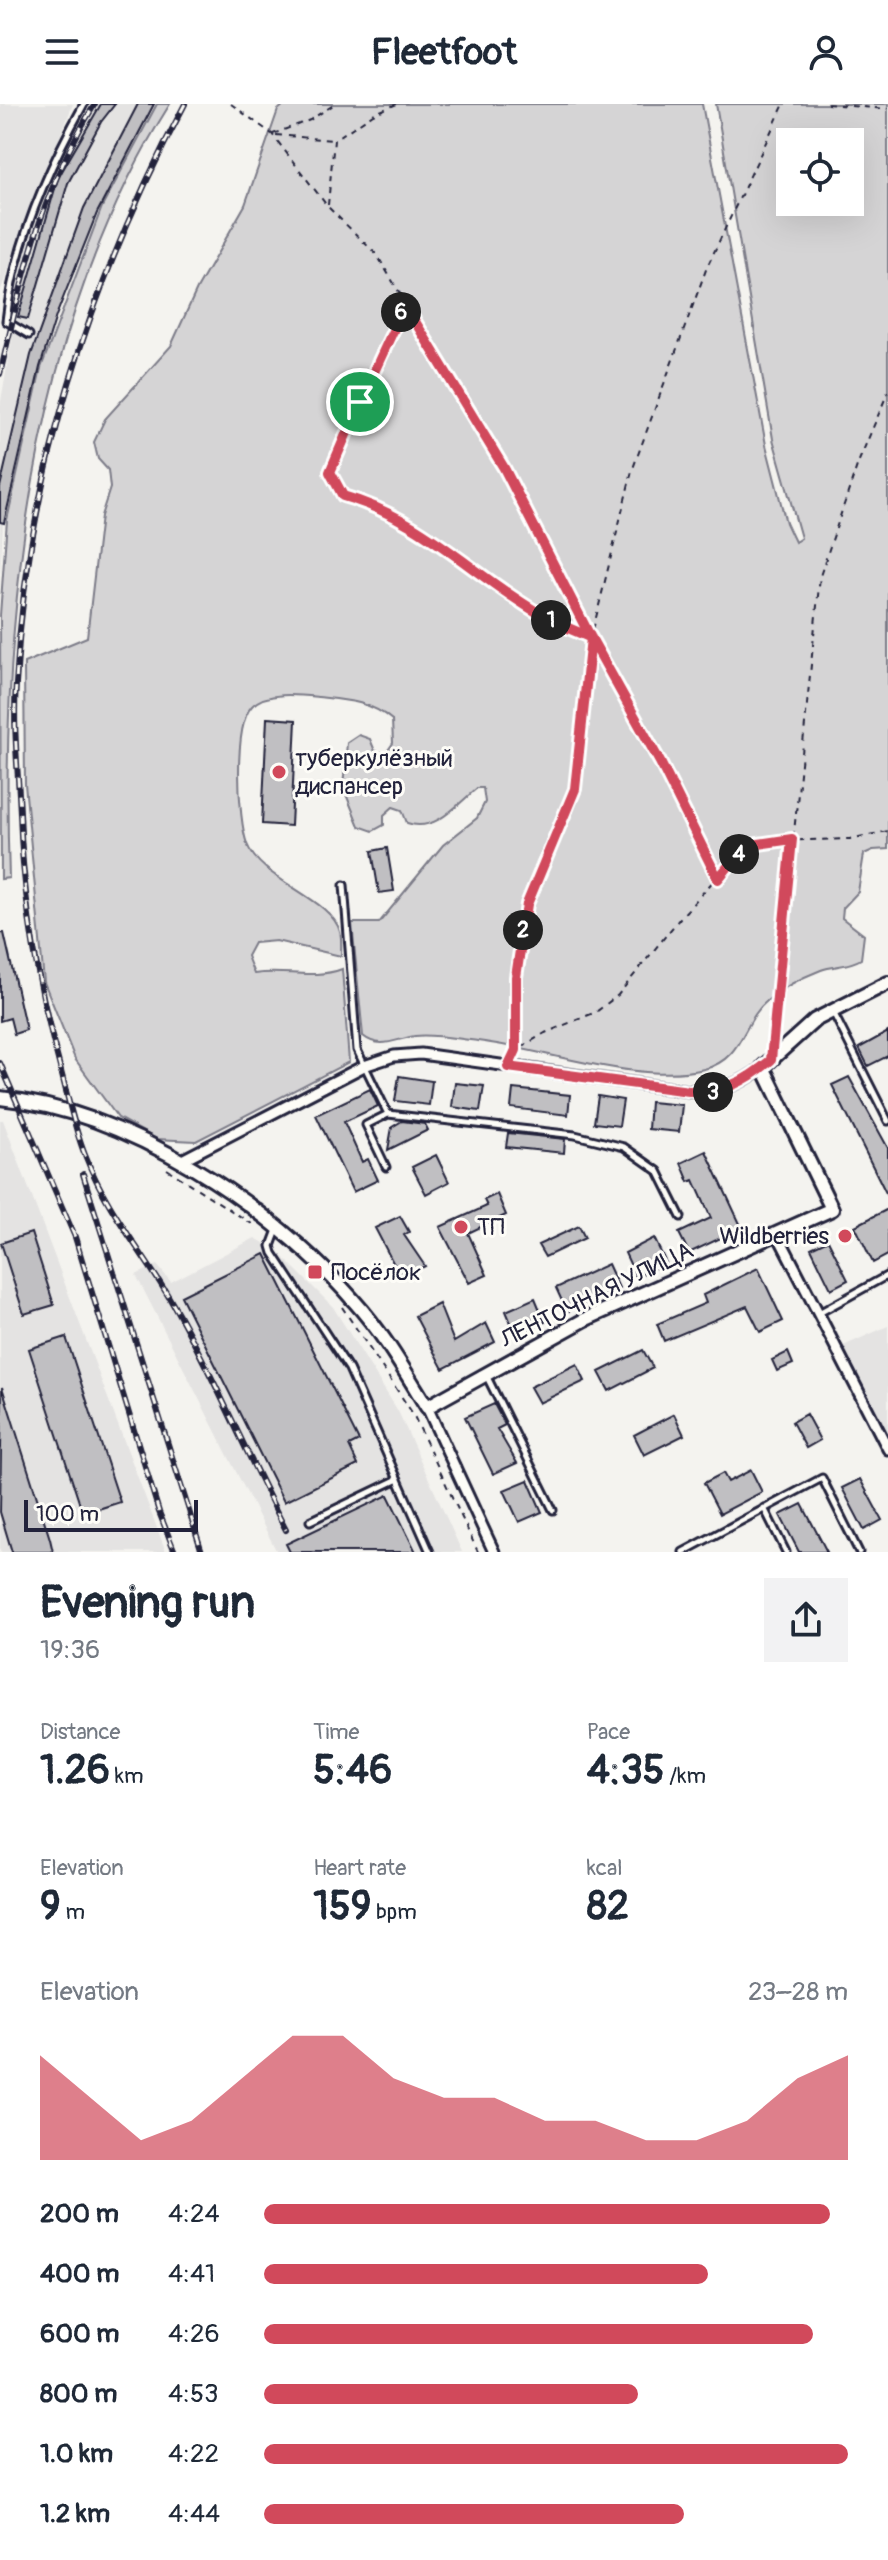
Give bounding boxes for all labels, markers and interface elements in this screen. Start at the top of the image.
icon: menu [40,30,84,74]
text: Fleetfoot [371,30,517,75]
icon: person [804,30,848,74]
map controls [776,128,864,216]
button: locate [776,128,864,216]
pin: 6 [381,292,421,332]
text: 6 [395,298,407,326]
pin [326,368,394,436]
icon: arrive [338,380,382,424]
pin: 1 [531,600,571,640]
text: 1 [547,606,555,634]
place label: туберкулёзный диспансер [295,744,453,801]
marker: туберкулёзный диспансер [270,763,288,781]
pin: 4 [719,834,759,874]
text: 4 [733,840,745,868]
pin: 2 [503,910,543,950]
text: 2 [517,916,529,944]
pin: 3 [693,1072,733,1112]
text: 3 [707,1078,719,1106]
place label: ТП [477,1213,505,1242]
marker: ТП [452,1218,470,1236]
place label: Wildberries [719,1222,829,1251]
marker: Wildberries [836,1227,854,1245]
street label: ЛЕНТОЧНАЯ УЛИЦА [495,1236,698,1355]
place label: Посёлок [331,1258,421,1287]
marker: Посёлок [306,1263,324,1281]
scale bar [24,1496,198,1532]
text: 100 m [36,1500,99,1528]
text: Evening run [40,1576,255,1631]
button: share [764,1578,848,1662]
text: 19:36 [40,1634,100,1666]
text: Distance [40,1718,120,1746]
text: Time [313,1718,359,1746]
text: Pace [587,1718,630,1746]
text: 1.26 [40,1746,110,1795]
text: 5:46 [313,1746,392,1795]
text: 4:35 [587,1746,665,1795]
text: km [110,1762,144,1790]
text: /km [665,1762,706,1790]
text: Elevation [40,1854,124,1882]
text: Heart rate [313,1854,406,1882]
text: kcal [587,1854,622,1882]
text: 9 [40,1882,61,1931]
text: 159 [313,1882,371,1931]
text: 82 [587,1882,629,1931]
text: m [61,1898,85,1926]
text: bpm [371,1898,417,1926]
text: Elevation [40,1976,139,2008]
text: 23–28 m [748,1976,848,2008]
text: 200 m [40,2198,119,2230]
text: 4:24 [168,2198,220,2230]
text: 400 m [40,2258,119,2290]
text: 4:41 [168,2258,215,2290]
text: 600 m [40,2318,119,2350]
text: 4:26 [168,2318,220,2350]
text: 800 m [40,2378,117,2410]
text: 4:53 [168,2378,219,2410]
text: 1.0 km [40,2438,113,2470]
text: 4:22 [168,2438,219,2470]
text: 1.2 km [40,2498,110,2530]
text: 4:44 [168,2498,220,2530]

